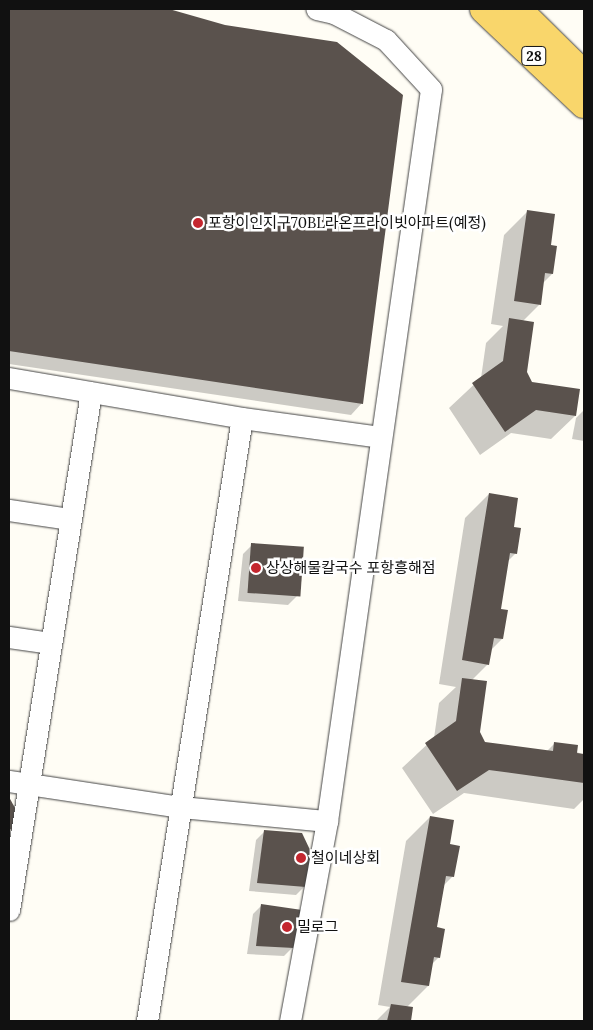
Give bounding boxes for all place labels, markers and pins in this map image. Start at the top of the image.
place label: 포항이인지구70BL라온프라이빗아파트(예정) [208,214,486,232]
marker: 포항이인지구70BL라온프라이빗아파트(예정) [192,217,204,229]
place label: 상상해물칼국수 포항흥해점 [266,559,436,577]
marker: 상상해물칼국수 포항흥해점 [250,562,262,574]
place label: 철이네상회 [311,849,380,867]
marker: 철이네상회 [295,852,307,864]
place label: 밀로그 [297,918,338,936]
marker: 밀로그 [281,921,293,933]

